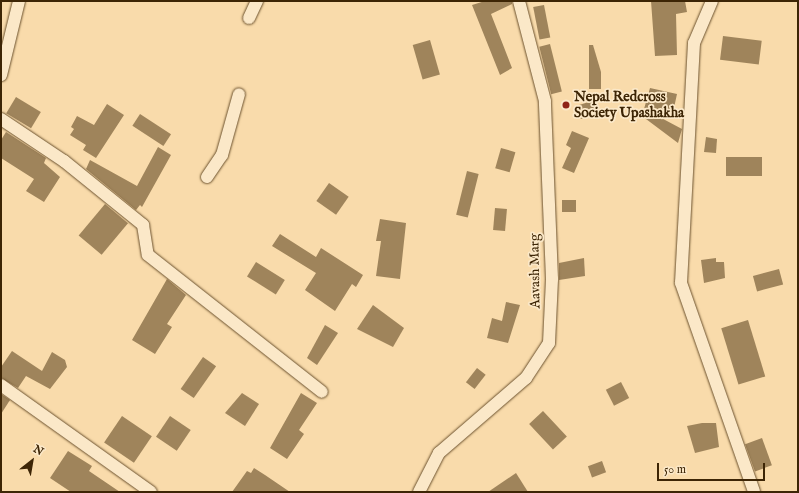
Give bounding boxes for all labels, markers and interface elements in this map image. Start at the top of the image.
place label: Nepal Redcross Society Upashakha [574,89,684,122]
marker: Nepal Redcross Society Upashakha [561,100,571,110]
street label: Aavash Marg [526,233,544,309]
north arrow [12,441,52,481]
text: N [30,442,46,459]
scale bar [659,455,767,481]
text: 50 m [664,462,686,477]

